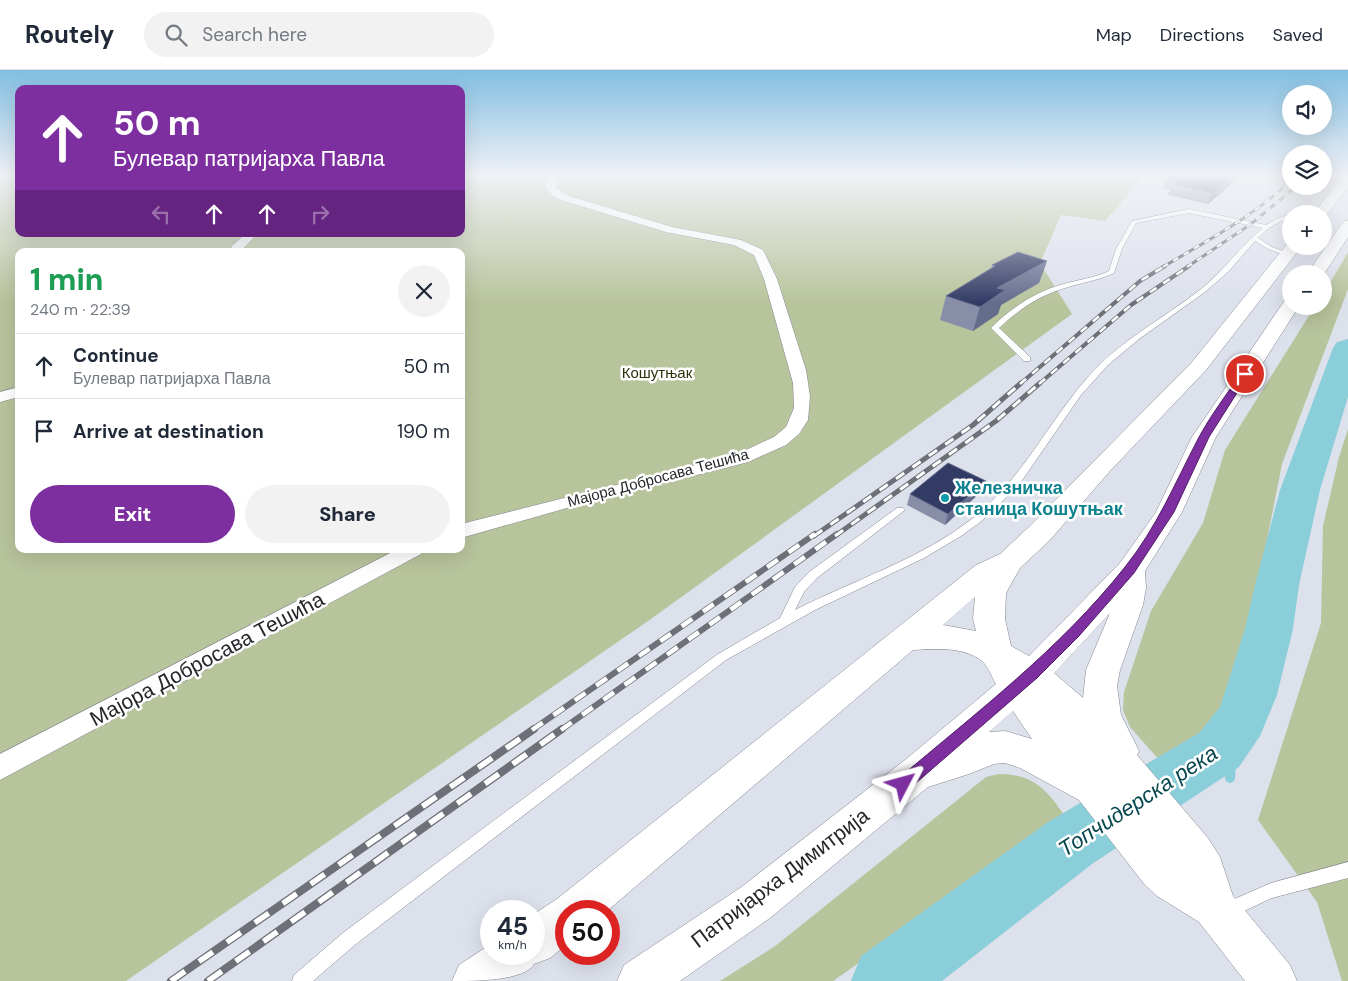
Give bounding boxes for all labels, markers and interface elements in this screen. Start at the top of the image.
search box [144,12,494,57]
text: Routely [25,19,114,50]
icon: search [162,21,190,49]
text: Search here [202,22,307,47]
text: Map [1096,23,1132,47]
text: Directions [1160,23,1245,47]
text: Saved [1273,23,1323,47]
map controls [1282,85,1332,315]
button: sound [1282,85,1332,135]
text: 50 m [113,100,201,146]
icon: ahead [30,105,95,170]
text: Булевар патријарха Павла [113,144,385,173]
button: layers [1282,145,1332,195]
icon: left [147,200,175,228]
icon: ahead [200,200,228,228]
icon: ahead [253,200,281,228]
icon: right [306,200,334,228]
button: + [1282,205,1332,255]
text: 1 min [30,260,103,299]
button: close [398,265,450,317]
button: − [1282,265,1332,315]
text: 240 m · 22:39 [30,299,131,320]
text: Continue [73,343,159,368]
icon: ahead [30,352,58,380]
pin [1224,353,1266,395]
text: 50 m [403,354,450,379]
icon: arrive [1231,360,1259,388]
park label: Кошутњак [622,363,693,383]
text: Булевар патријарха Павла [73,368,271,389]
icon: arrive [30,417,58,445]
text: Arrive at destination [73,419,264,444]
text: 190 m [397,419,450,444]
street label: Мајора Добросава Тешића [565,444,752,512]
place label: Железничка станица Кошутњак [954,476,1124,521]
button: Exit [30,485,235,543]
button: Share [245,485,450,543]
marker: Железничка станица Кошутњак [939,492,951,504]
street label: Мајора Добросава Тешића [85,585,329,733]
water label: Топчидерска река [1053,739,1223,863]
position arrow [876,757,928,809]
street label: Патријарха Димитрија [685,802,875,954]
speed limit sign: 50 [555,900,620,965]
text: 45 [497,910,528,943]
text: km/h [498,937,527,953]

